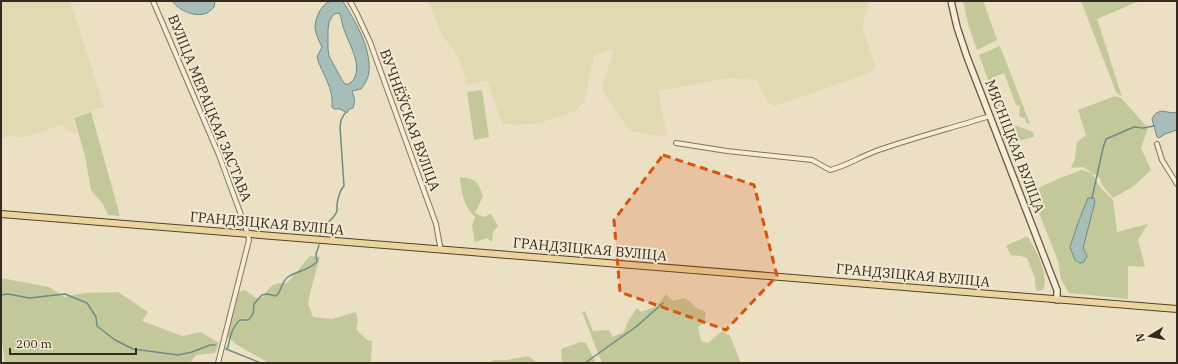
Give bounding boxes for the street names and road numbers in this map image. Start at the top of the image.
street label: ВУЛІЦА МЕРАЦКАЯ ЗАСТАВА [164,12,256,205]
street label: ВУЧНЁЎСКАЯ ВУЛІЦА [376,46,445,194]
street label: МЯСНІЦКАЯ ВУЛІЦА [981,77,1049,216]
street label: ГРАНДЗІЦКАЯ ВУЛІЦА [189,207,345,239]
street label: ГРАНДЗІЦКАЯ ВУЛІЦА [512,233,668,265]
street label: ГРАНДЗІЦКАЯ ВУЛІЦА [835,259,991,291]

